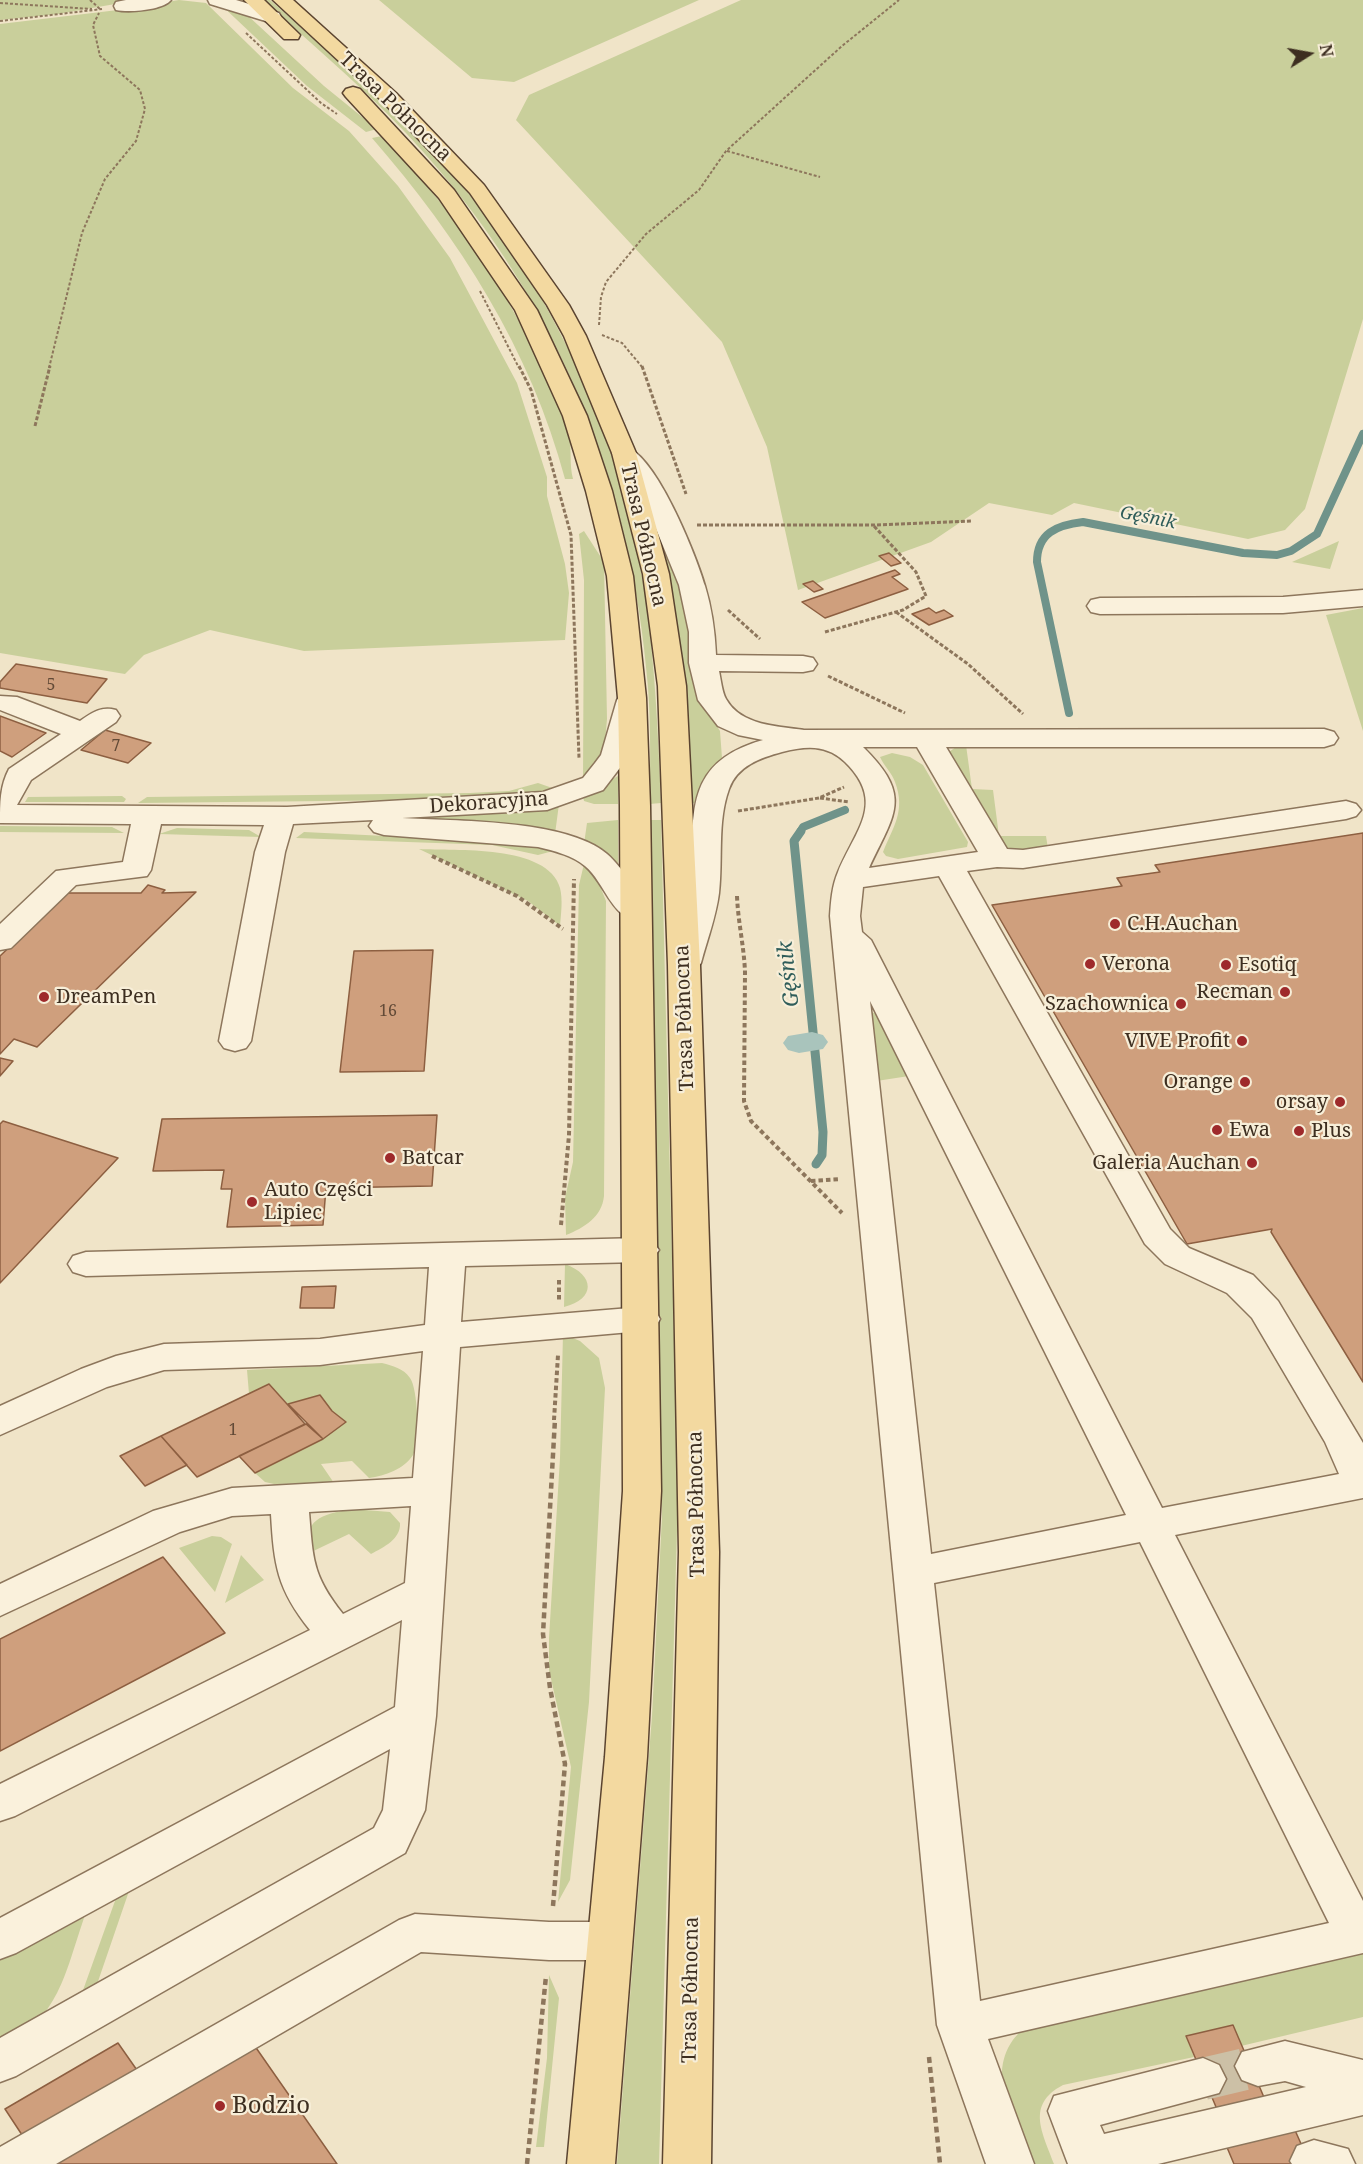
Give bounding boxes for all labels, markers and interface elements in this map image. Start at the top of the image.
north arrow [1279,24,1339,84]
text: N [1315,42,1339,59]
street label: Trasa Północna [334,47,456,167]
street label: Trasa Północna [615,461,671,609]
water label: Gęśnik [1118,502,1178,534]
house number: 5 [47,675,55,695]
house number: 7 [112,736,120,756]
street label: Dekoracyjna [428,787,550,819]
place label: C.H.Auchan [1127,912,1238,936]
marker: C.H.Auchan [1108,917,1122,931]
water label: Gęśnik [773,940,805,1008]
street label: Trasa Północna [670,944,700,1092]
place label: Verona [1102,952,1170,976]
place label: Esotiq [1238,953,1297,977]
marker: Verona [1083,957,1097,971]
marker: Esotiq [1219,958,1233,972]
place label: Recman [1196,980,1273,1004]
place label: DreamPen [56,985,156,1009]
marker: Recman [1278,985,1292,999]
marker: DreamPen [37,990,51,1004]
place label: Szachownica [1045,992,1169,1016]
marker: Szachownica [1174,997,1188,1011]
house number: 16 [379,1001,397,1021]
place label: VIVE Profit [1125,1029,1230,1053]
marker: VIVE Profit [1235,1034,1249,1048]
place label: Orange [1164,1070,1233,1094]
marker: Orange [1238,1075,1252,1089]
place label: orsay [1276,1090,1328,1114]
marker: orsay [1333,1095,1347,1109]
place label: Ewa [1229,1118,1270,1142]
place label: Plus [1311,1119,1351,1143]
marker: Ewa [1210,1123,1224,1137]
marker: Plus [1292,1124,1306,1138]
place label: Batcar [402,1146,464,1170]
marker: Batcar [383,1151,397,1165]
place label: Galeria Auchan [1092,1151,1240,1175]
marker: Galeria Auchan [1245,1156,1259,1170]
place label: Auto Części Lipiec [264,1178,373,1225]
marker: Auto Części Lipiec [245,1195,259,1209]
house number: 1 [229,1420,237,1440]
street label: Trasa Północna [684,1431,710,1577]
street label: Trasa Północna [678,1917,704,2063]
place label: Bodzio [232,2092,310,2120]
marker: Bodzio [213,2099,227,2113]

